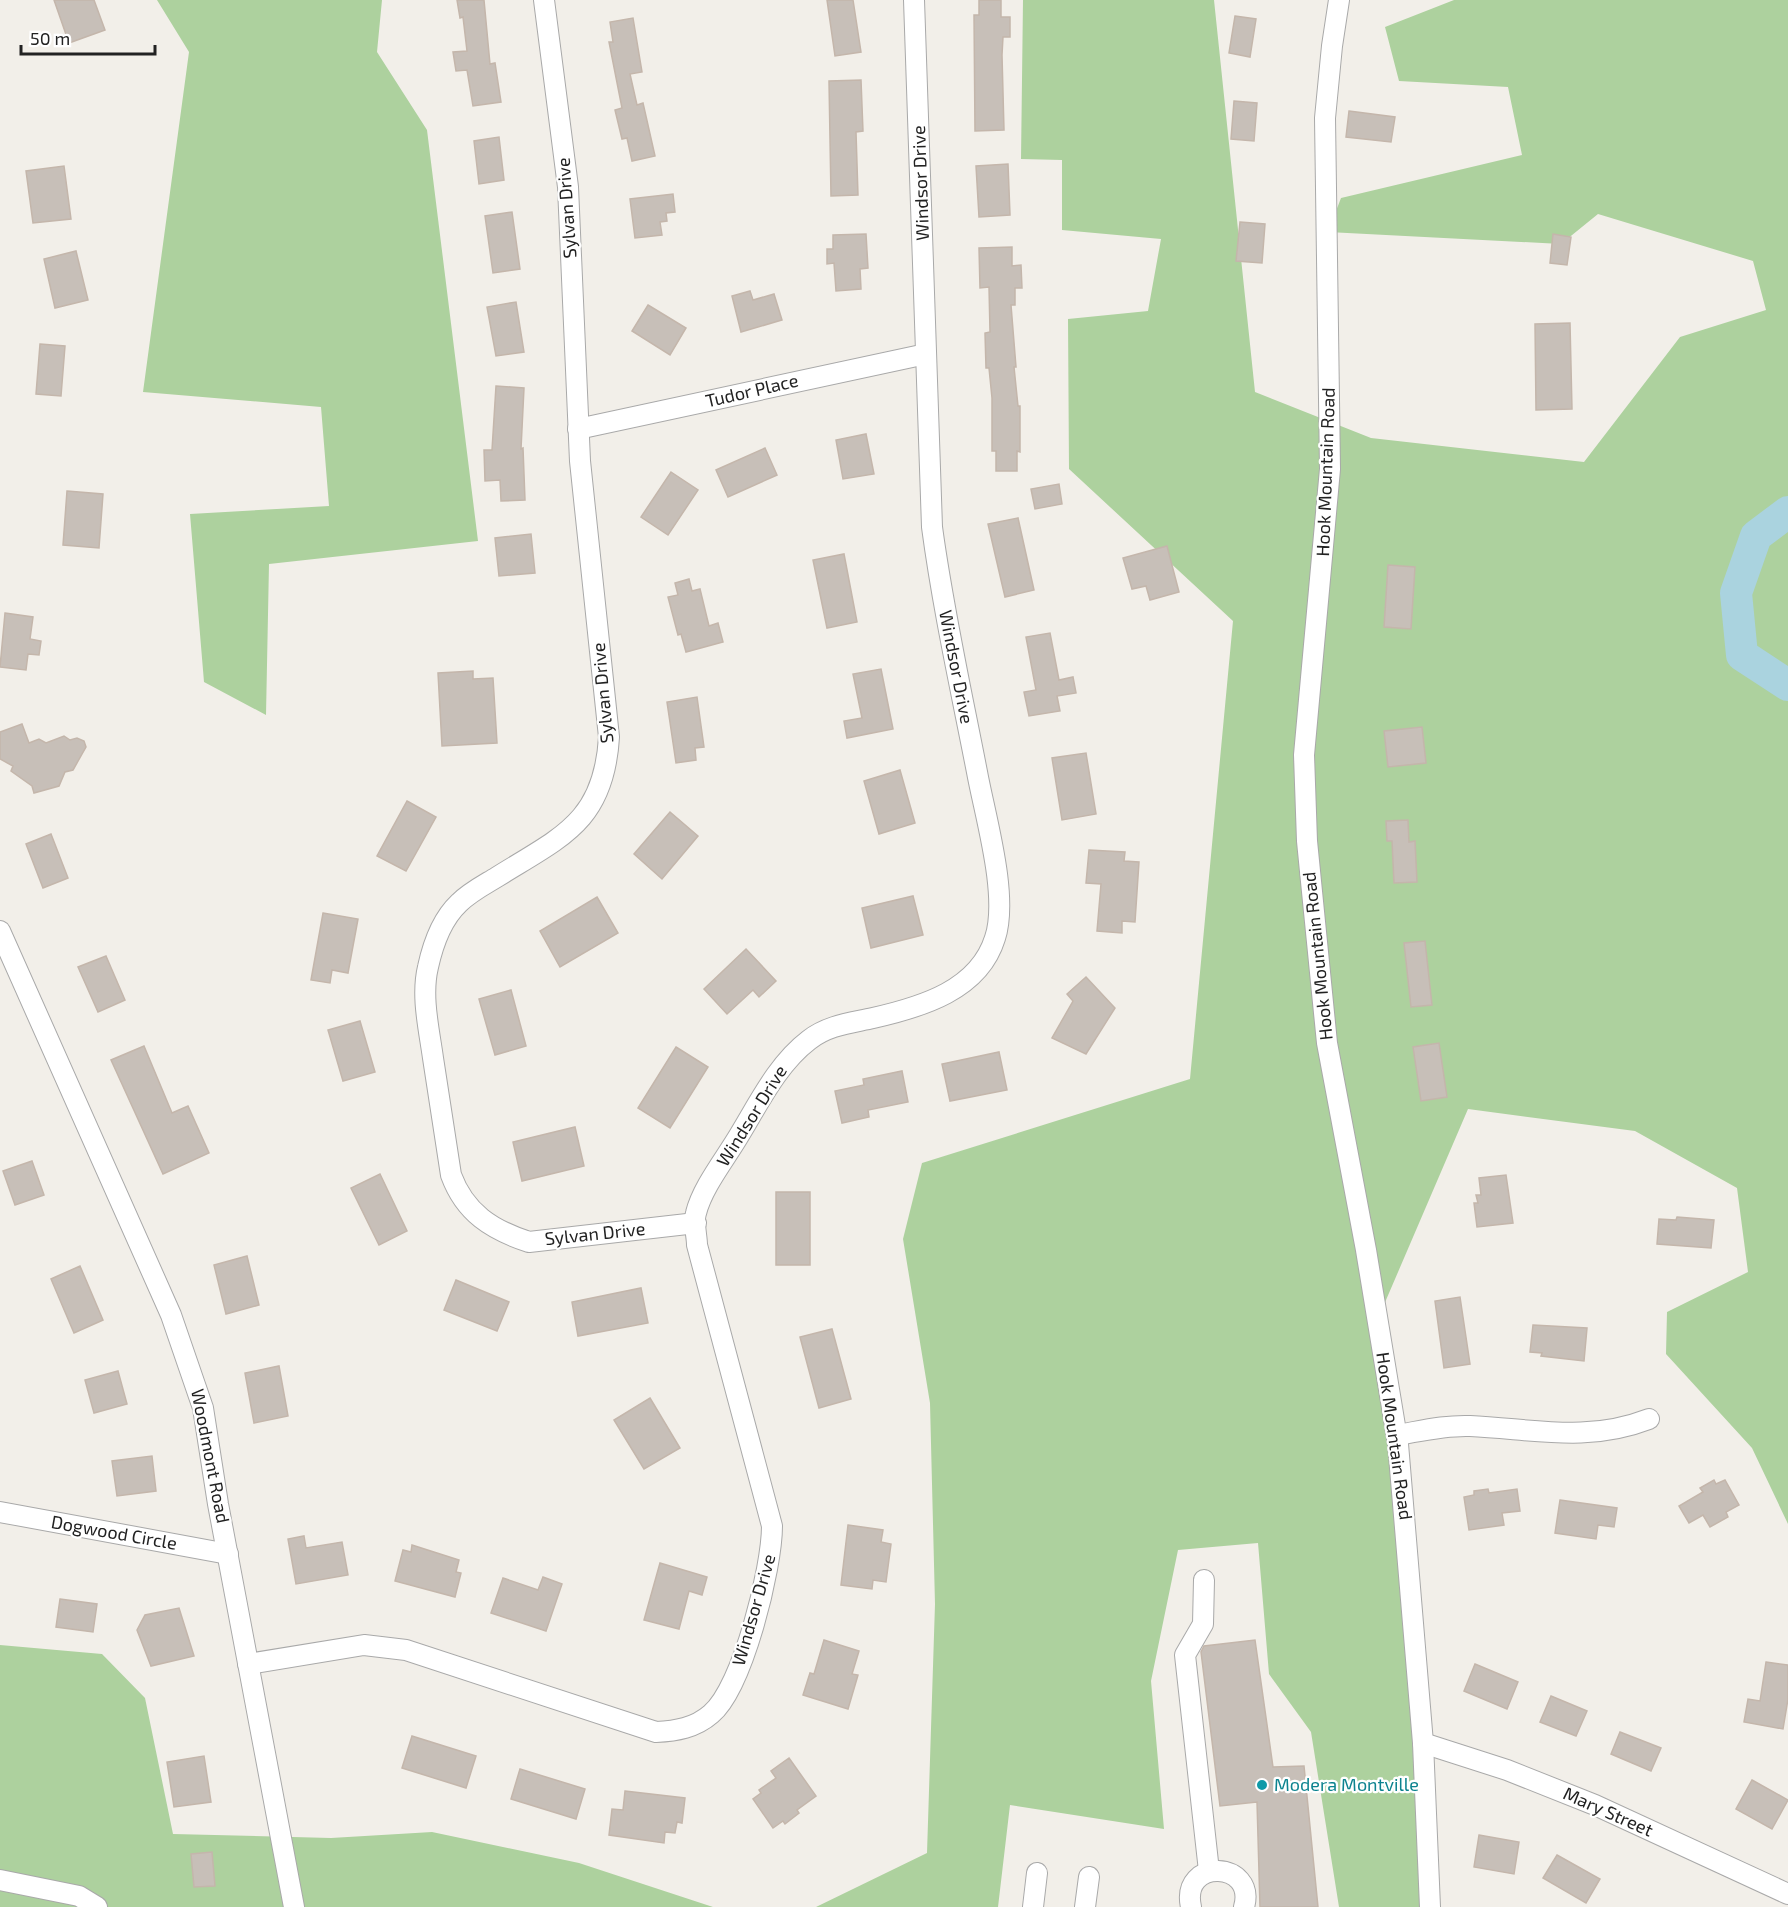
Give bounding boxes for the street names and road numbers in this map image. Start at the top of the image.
street label: Windsor Drive [907,125,933,241]
street label: Sylvan Drive [552,157,580,259]
street label: Tudor Place [703,369,800,411]
street label: Hook Mountain Road [1311,387,1339,557]
street label: Windsor Drive [935,608,979,725]
street label: Sylvan Drive [587,642,617,744]
street label: Hook Mountain Road [1297,871,1337,1041]
street label: Windsor Drive [711,1061,791,1170]
street label: Sylvan Drive [544,1217,646,1249]
street label: Hook Mountain Road [1372,1350,1418,1521]
street label: Woodmont Road [187,1387,235,1525]
street label: Dogwood Circle [50,1510,179,1554]
street label: Windsor Drive [727,1551,779,1668]
street label: Mary Street [1560,1782,1657,1841]

